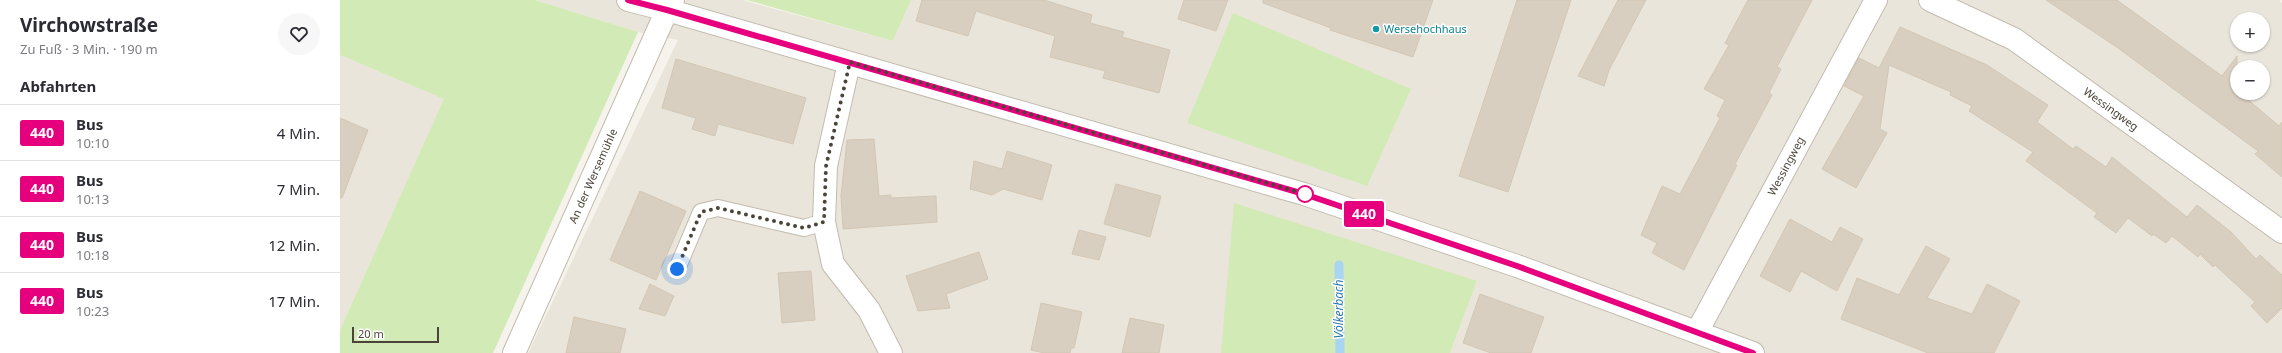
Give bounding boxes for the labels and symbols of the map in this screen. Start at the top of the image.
place label: Wersehochhaus [1384,21,1467,36]
marker: Wersehochhaus [1371,24,1381,34]
street label: Wessingweg [2081,83,2142,134]
street label: An der Wersemühle [565,126,620,226]
street label: Wessingweg [1764,134,1807,198]
unlabelled marker [1296,185,1314,203]
line badge: 440 [1341,201,1387,227]
your location [667,259,687,279]
water label: Völkerbach [1330,280,1347,338]
scale bar [352,325,439,344]

